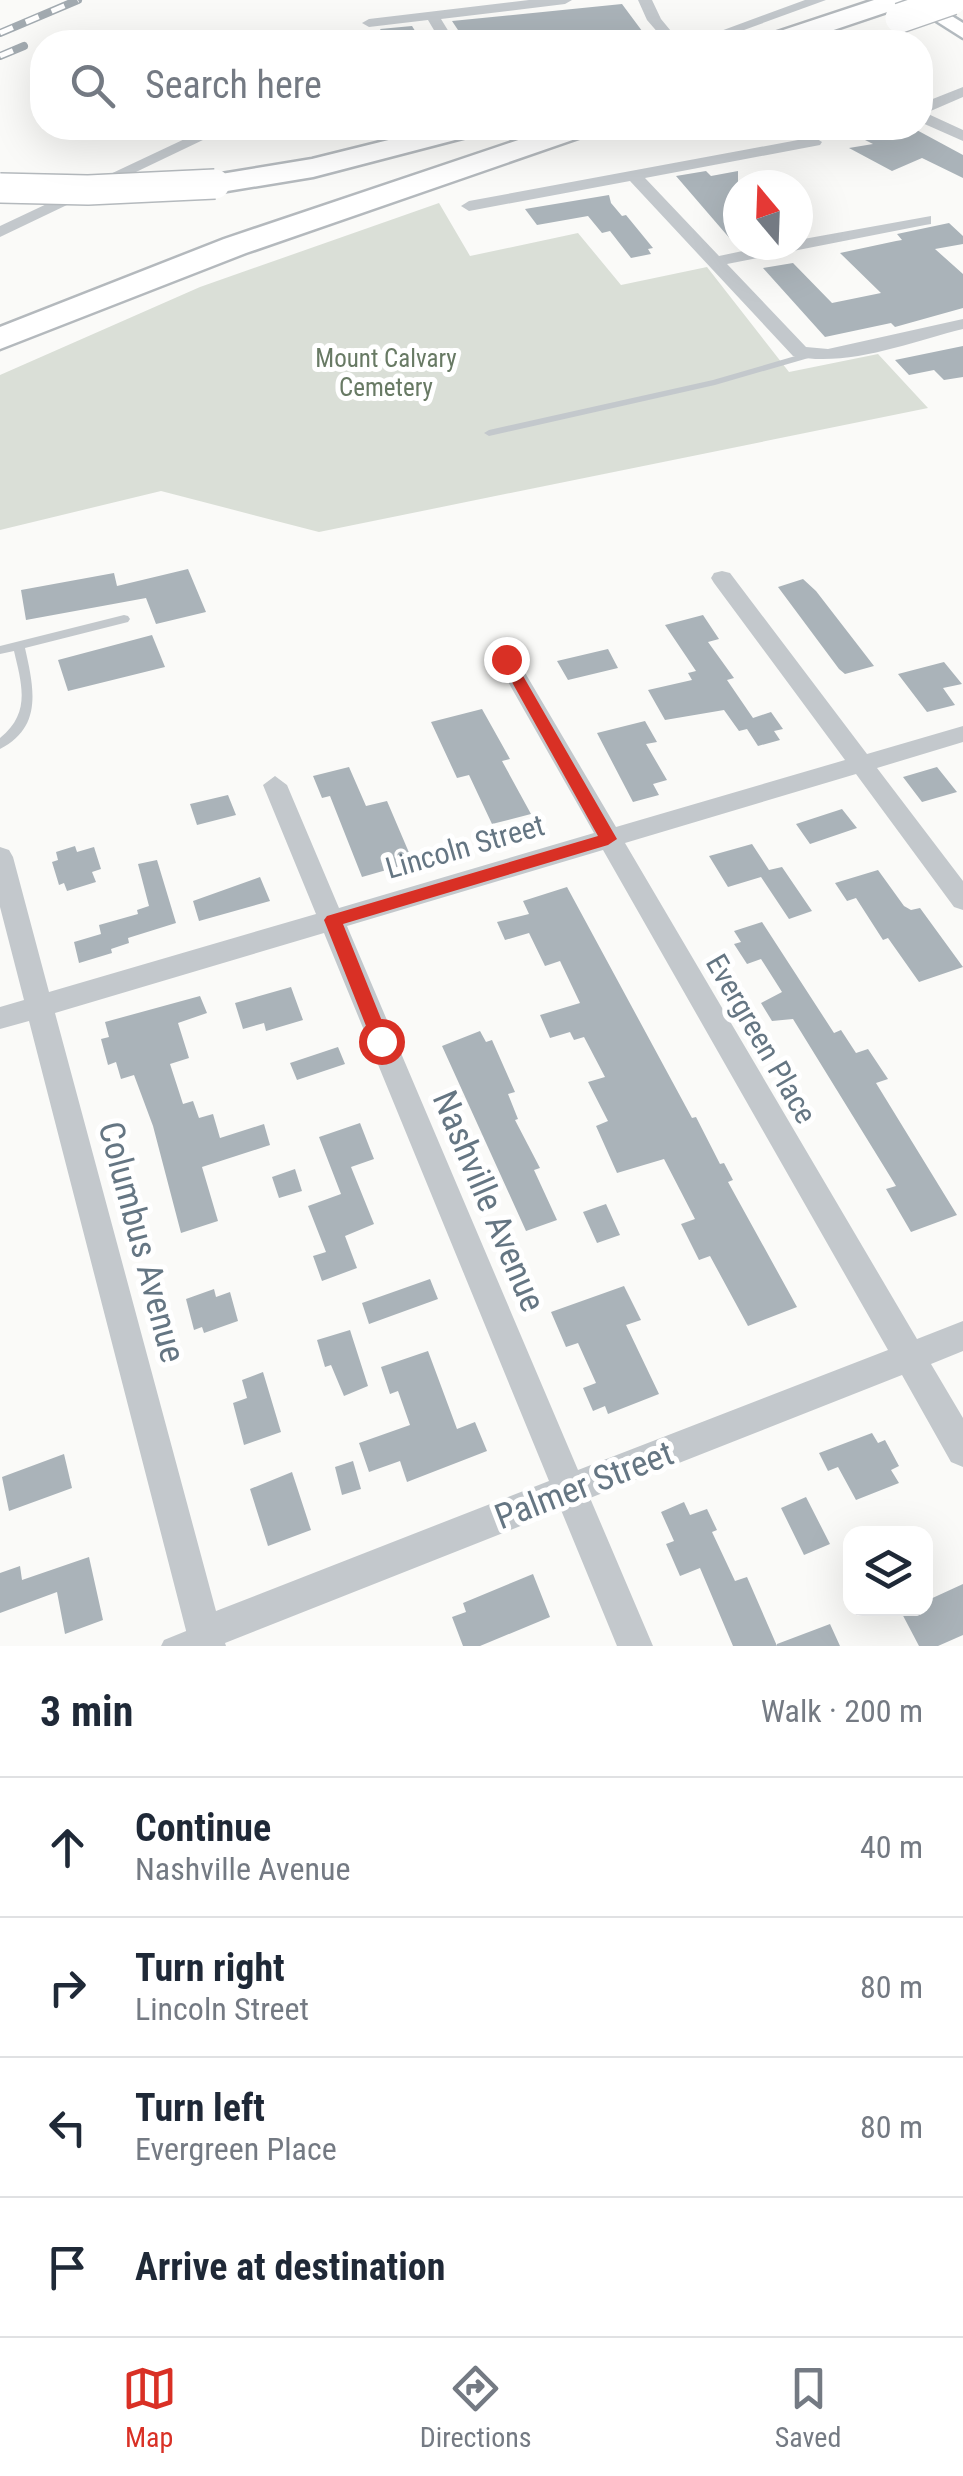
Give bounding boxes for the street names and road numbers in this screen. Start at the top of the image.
street label: Lincoln Street [382,807,548,886]
street label: Evergreen Place [699,948,824,1129]
street label: Nashville Avenue [424,1085,553,1318]
street label: Columbus Avenue [90,1117,193,1367]
street label: Palmer Street [489,1433,679,1538]

